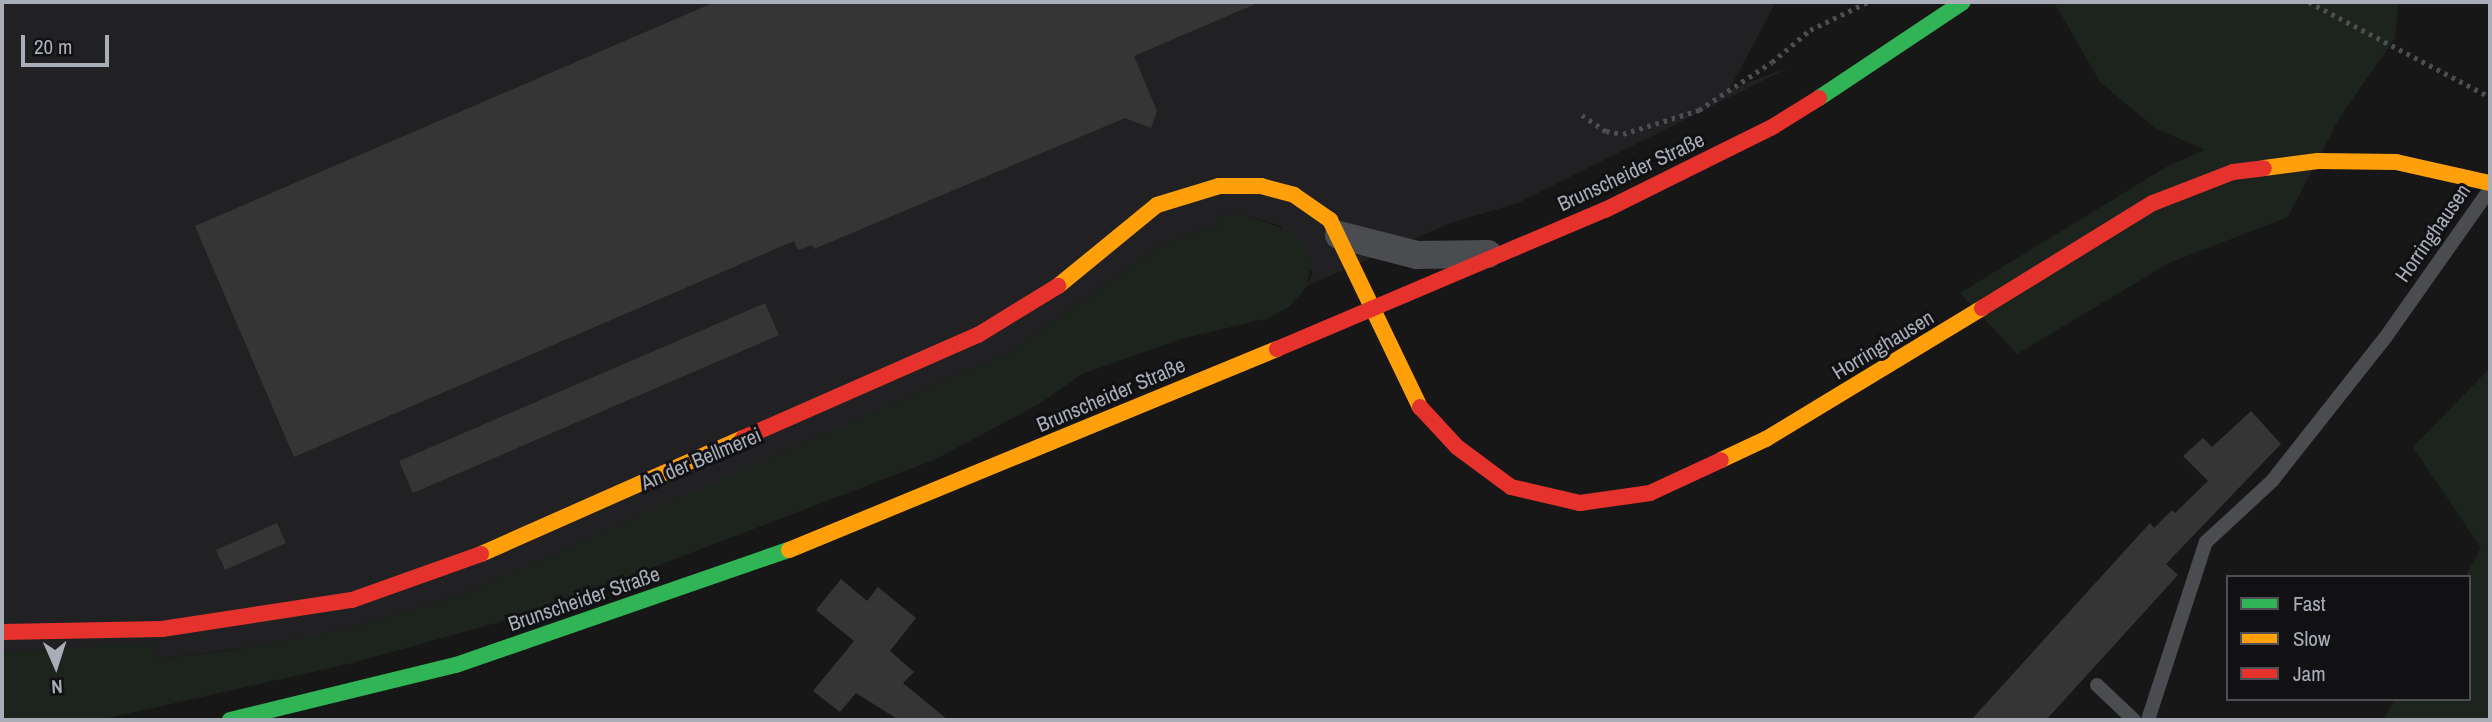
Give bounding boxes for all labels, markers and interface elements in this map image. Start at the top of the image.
scale bar [24,21,112,65]
text: 20 m [34,32,72,61]
street label: Brunscheider Straße [1554,127,1708,217]
street label: Horringhausen [2390,179,2476,287]
street label: Horringhausen [1828,305,1938,385]
street label: Brunscheider Straße [1033,352,1189,438]
street label: An der Bellmerei [637,422,765,496]
street label: Brunscheider Straße [505,561,663,637]
legend [2226,575,2471,701]
text: Fast [2293,589,2326,618]
text: Slow [2293,624,2330,653]
north arrow [21,631,91,701]
text: Jam [2293,659,2326,688]
text: N [51,674,63,700]

